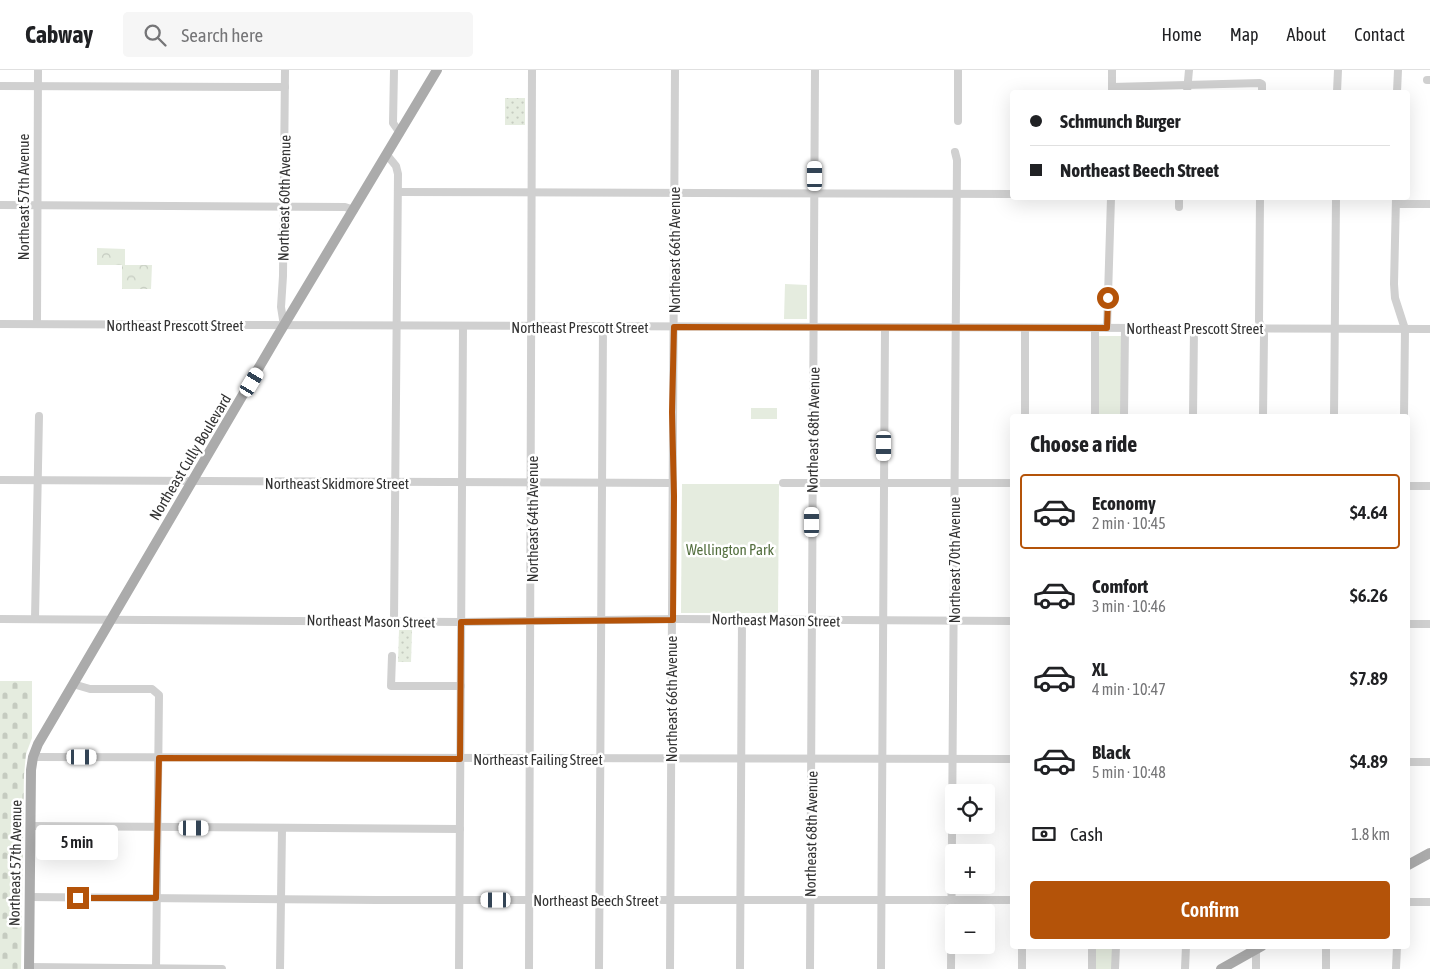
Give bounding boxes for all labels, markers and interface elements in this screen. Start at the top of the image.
search box [123,12,473,57]
text: Cabway [25,21,93,48]
icon: search [141,21,169,49]
text: Search here [181,24,263,46]
text: Home [1162,24,1202,45]
text: Map [1230,24,1259,45]
text: About [1287,24,1326,45]
text: Contact [1354,24,1405,45]
text: Schmunch Burger [1060,110,1180,132]
street label: Northeast 57th Avenue [15,134,32,260]
street label: Northeast 60th Avenue [274,134,294,261]
text: Northeast Beech Street [1060,159,1219,181]
car [807,161,822,191]
street label: Northeast 66th Avenue [666,187,683,313]
route start [1097,287,1119,309]
street label: Northeast Prescott Street [106,317,244,334]
street label: Northeast Prescott Street [511,319,649,336]
street label: Northeast Prescott Street [1126,320,1264,337]
car [237,365,266,399]
street label: Northeast 68th Avenue [803,366,823,493]
street label: Northeast Cully Boulevard [146,391,234,523]
car [876,431,891,461]
text: Choose a ride [1030,431,1137,457]
street label: Northeast 64th Avenue [524,456,541,582]
street label: Northeast Skidmore Street [265,475,409,492]
icon: car [1032,489,1077,534]
text: Economy [1092,492,1156,514]
street label: Northeast 70th Avenue [946,497,963,623]
text: $4.64 [1350,501,1388,523]
car [804,507,819,537]
text: 2 min · 10:45 [1092,514,1166,532]
park label: Wellington Park [686,541,774,558]
icon: car [1032,572,1077,617]
text: Comfort [1092,575,1148,597]
text: $6.26 [1350,584,1388,606]
text: 3 min · 10:46 [1092,597,1166,615]
street label: Northeast Mason Street [711,610,841,630]
street label: Northeast Mason Street [306,611,436,631]
street label: Northeast 66th Avenue [663,636,680,762]
icon: car [1032,655,1077,700]
text: XL [1092,658,1108,680]
text: $7.89 [1350,667,1388,689]
text: 4 min · 10:47 [1092,680,1166,698]
icon: car [1032,738,1077,783]
text: Black [1092,741,1130,763]
car [67,750,97,765]
text: $4.89 [1350,750,1388,772]
street label: Northeast Failing Street [473,751,603,768]
text: 5 min · 10:48 [1092,763,1166,781]
street label: Northeast 68th Avenue [801,770,821,897]
map controls [945,784,995,954]
button: locate [945,784,995,834]
street label: Northeast 57th Avenue [5,799,25,926]
icon: cash [1030,820,1058,848]
car [179,821,209,836]
text: Cash [1070,823,1103,845]
text: 1.8 km [1351,825,1390,843]
callout: 5 min [37,826,119,860]
text: 5 min [61,833,93,851]
button: + [945,844,995,894]
button: Confirm [1030,881,1390,939]
route end [67,887,89,909]
street label: Northeast Beech Street [533,892,659,909]
car [481,893,511,908]
button: − [945,904,995,954]

